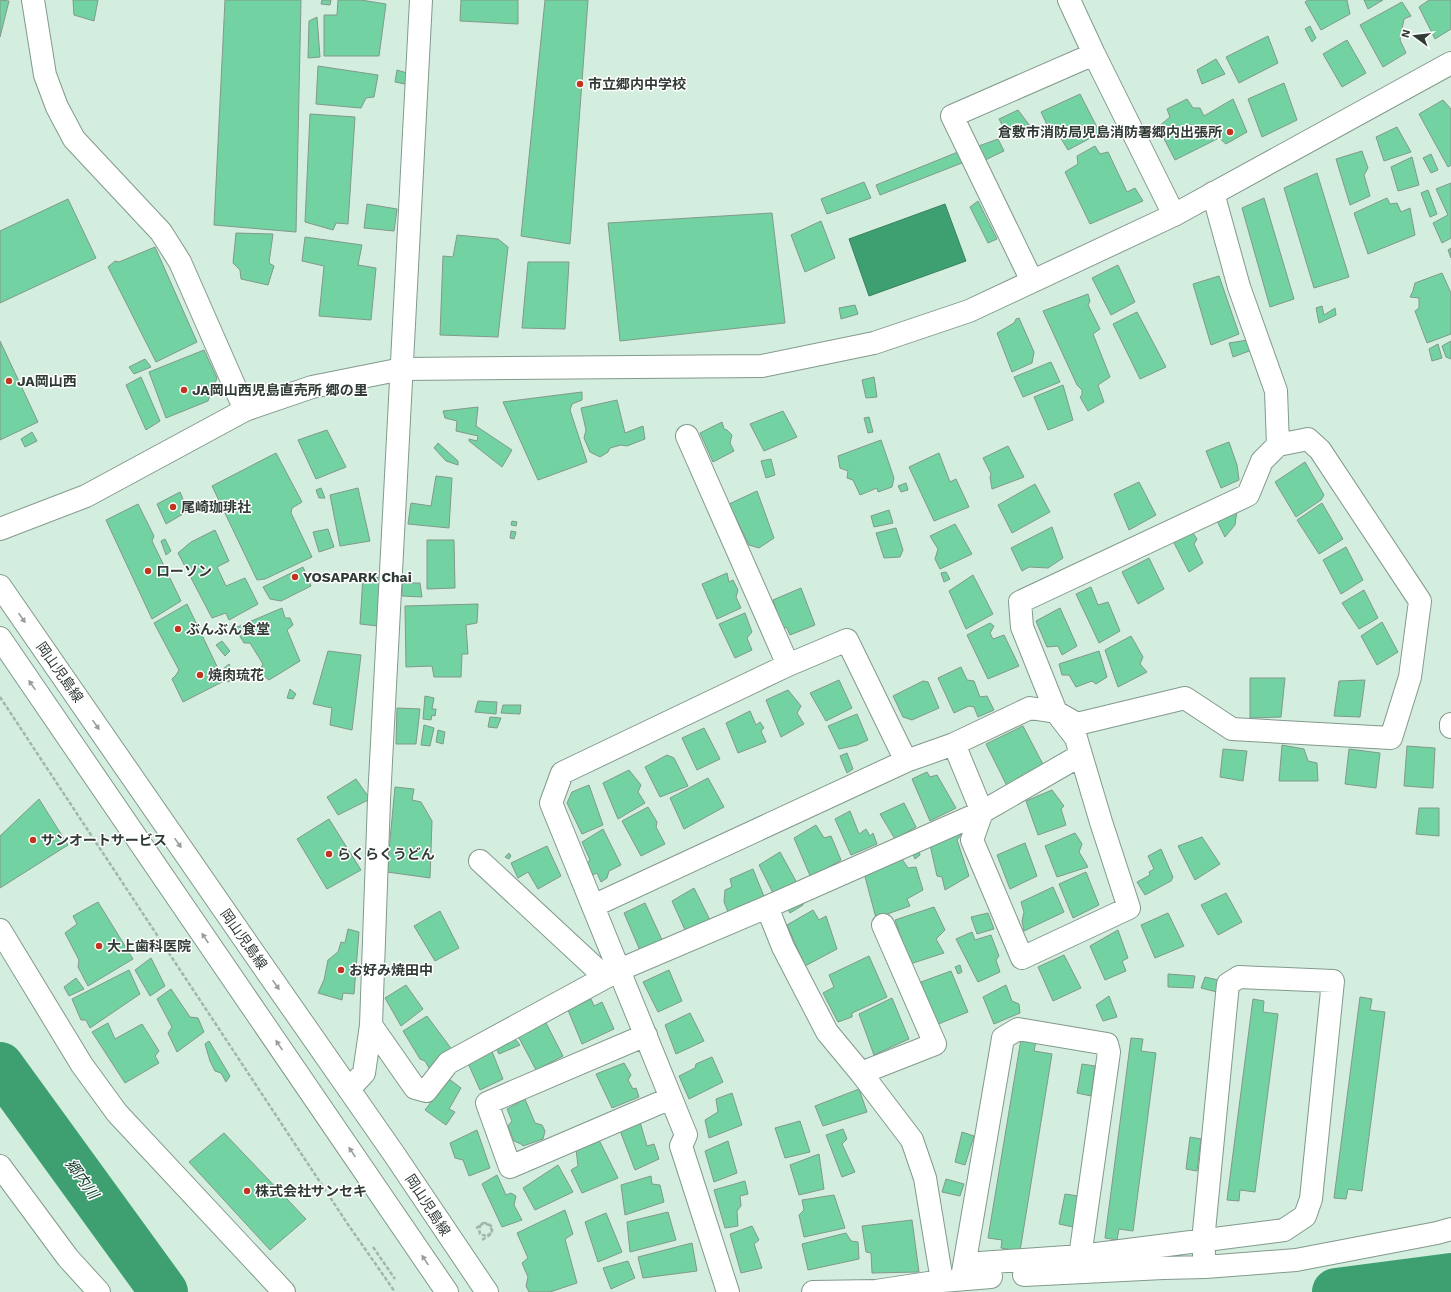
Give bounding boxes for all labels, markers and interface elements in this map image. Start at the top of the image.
north arrow [1395,16,1435,56]
text: N [1398,28,1413,39]
place label: 市立郷内中学校 [588,76,686,92]
marker: 市立郷内中学校 [575,79,585,89]
place label: 倉敷市消防局児島消防署郷内出張所 [998,124,1222,140]
marker: 倉敷市消防局児島消防署郷内出張所 [1225,127,1235,137]
place label: JA岡山西 [17,373,77,389]
marker: JA岡山西 [4,376,14,386]
place label: JA岡山西児島直売所 郷の里 [192,382,368,398]
marker: JA岡山西児島直売所 郷の里 [179,385,189,395]
place label: 尾崎珈琲社 [181,499,251,515]
marker: 尾崎珈琲社 [168,502,178,512]
place label: ローソン [156,563,212,579]
marker: ローソン [143,566,153,576]
place label: YOSAPARK Chai [303,569,412,585]
marker: YOSAPARK Chai [290,572,300,582]
one-way arrow [18,613,26,623]
place label: ぶんぶん食堂 [186,621,270,637]
marker: ぶんぶん食堂 [173,624,183,634]
street label: 岡山児島線 [33,639,87,705]
place label: 焼肉琉花 [208,667,264,683]
marker: 焼肉琉花 [195,670,205,680]
one-way arrow [28,679,36,690]
one-way arrow [92,720,100,730]
place label: サンオートサービス [41,832,167,848]
marker: サンオートサービス [28,835,38,845]
one-way arrow [174,838,182,849]
place label: らくらくうどん [337,846,435,862]
marker: らくらくうどん [324,849,334,859]
street label: 岡山児島線 [217,906,271,972]
one-way arrow [201,933,209,943]
place label: 大上歯科医院 [107,938,191,954]
marker: 大上歯科医院 [94,941,104,951]
place label: お好み焼田中 [349,962,433,978]
marker: お好み焼田中 [336,965,346,975]
one-way arrow [272,979,280,990]
one-way arrow [275,1040,283,1050]
one-way arrow [348,1147,356,1157]
water label: 郷内川 [61,1156,104,1204]
street label: 岡山児島線 [402,1171,454,1239]
place label: 株式会社サンセキ [255,1183,367,1199]
marker: 株式会社サンセキ [242,1186,252,1196]
one-way arrow [421,1254,429,1265]

